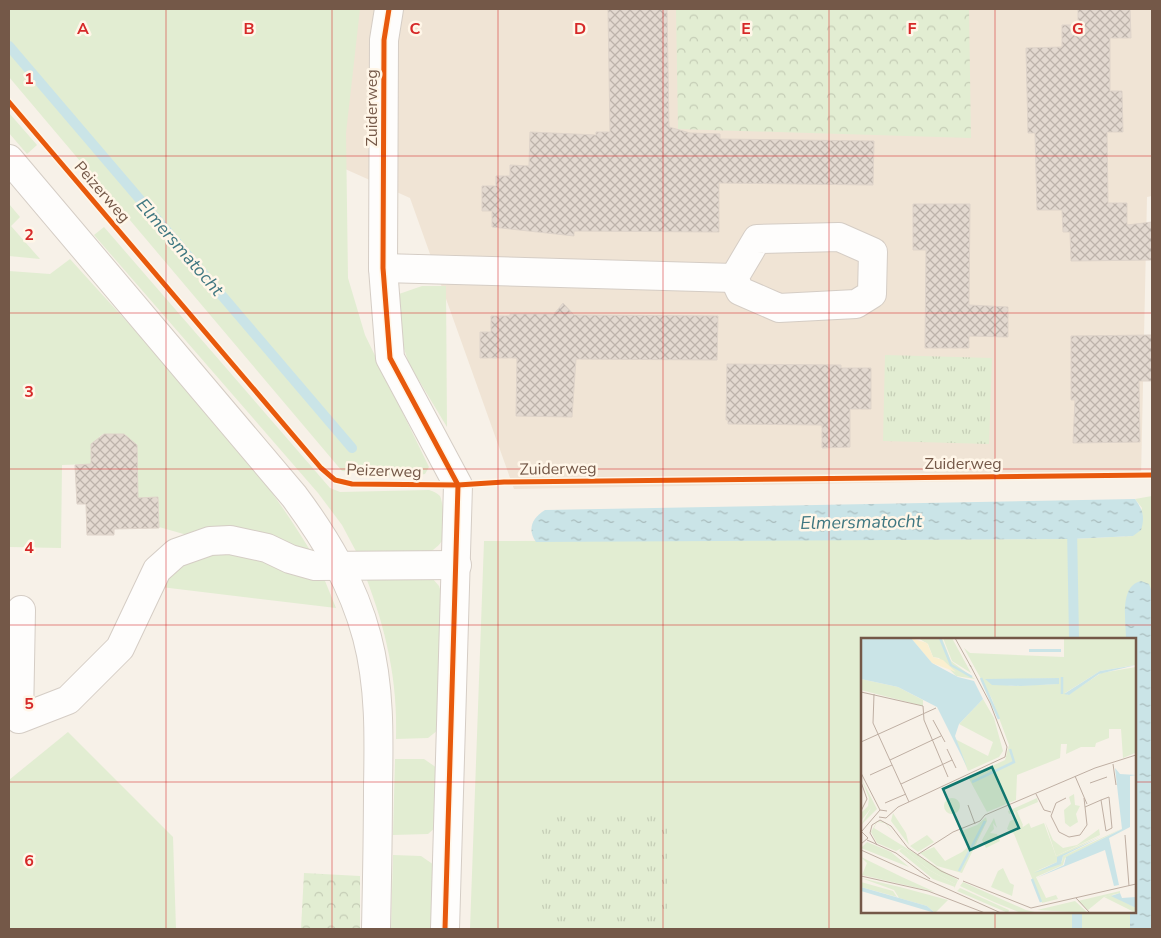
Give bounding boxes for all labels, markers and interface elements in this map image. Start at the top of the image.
text: A [77,18,89,40]
text: B [243,18,255,40]
text: C [410,18,421,40]
text: D [574,18,586,40]
text: E [741,18,751,40]
text: F [908,18,917,40]
text: G [1072,18,1084,40]
text: 1 [24,68,34,90]
street label: Zuiderweg [361,69,383,147]
street label: Peizerweg [69,156,135,228]
water label: Elmersmatocht [131,193,229,301]
text: 2 [24,224,34,246]
text: 3 [24,381,34,403]
street label: Zuiderweg [924,453,1002,475]
street label: Zuiderweg [519,457,597,481]
street label: Peizerweg [346,459,422,483]
water label: Elmersmatocht [800,509,923,535]
text: 4 [24,537,34,559]
inset map [861,638,1136,913]
text: 5 [24,693,34,715]
text: 6 [24,850,34,872]

